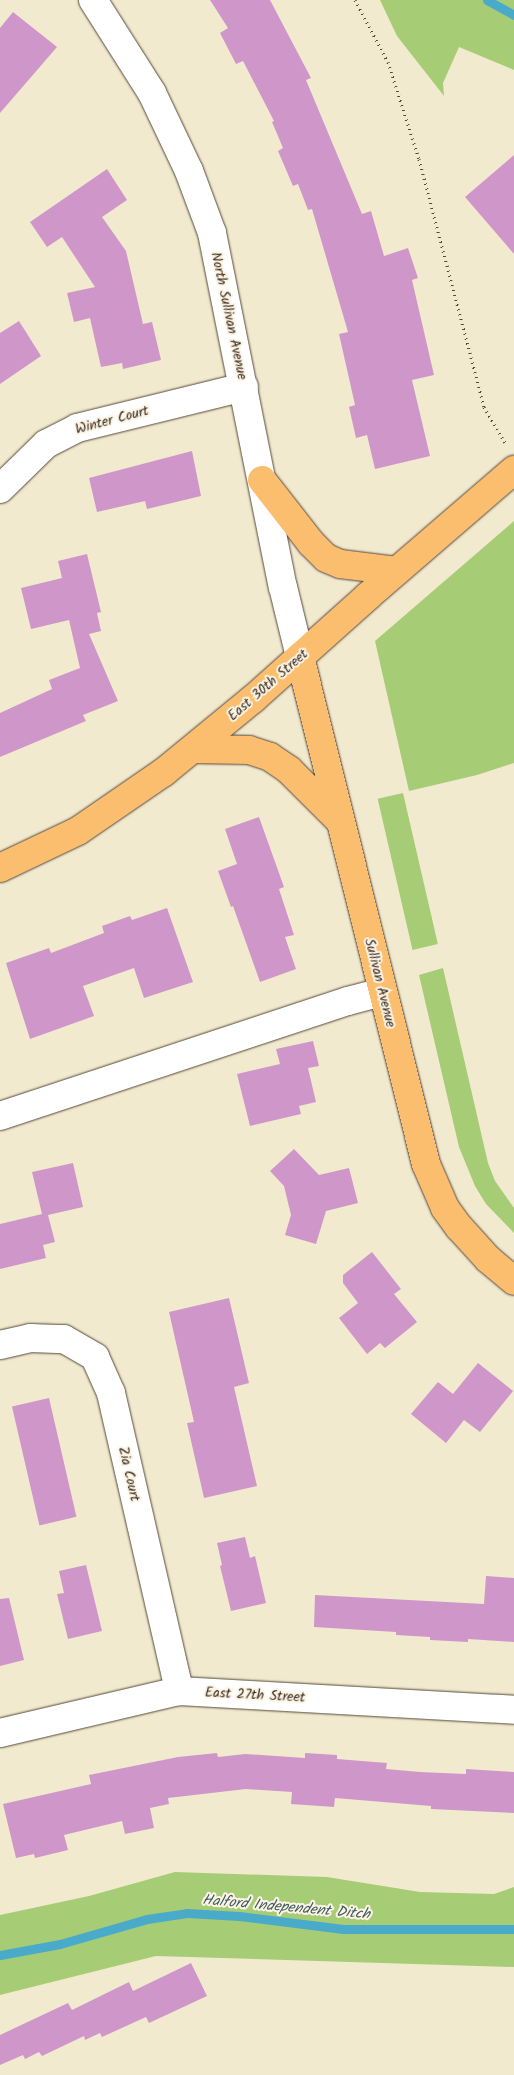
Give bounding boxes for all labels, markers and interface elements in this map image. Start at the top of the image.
street label: North Sullivan Avenue [207,251,251,381]
street label: Winter Court [73,402,151,438]
street label: East 30th Street [224,646,312,724]
street label: Sullivan Avenue [361,937,399,1029]
street label: Zia Court [115,1445,143,1503]
street label: East 27th Street [204,1684,306,1706]
water label: Halford Independent Ditch [201,1892,371,1924]

